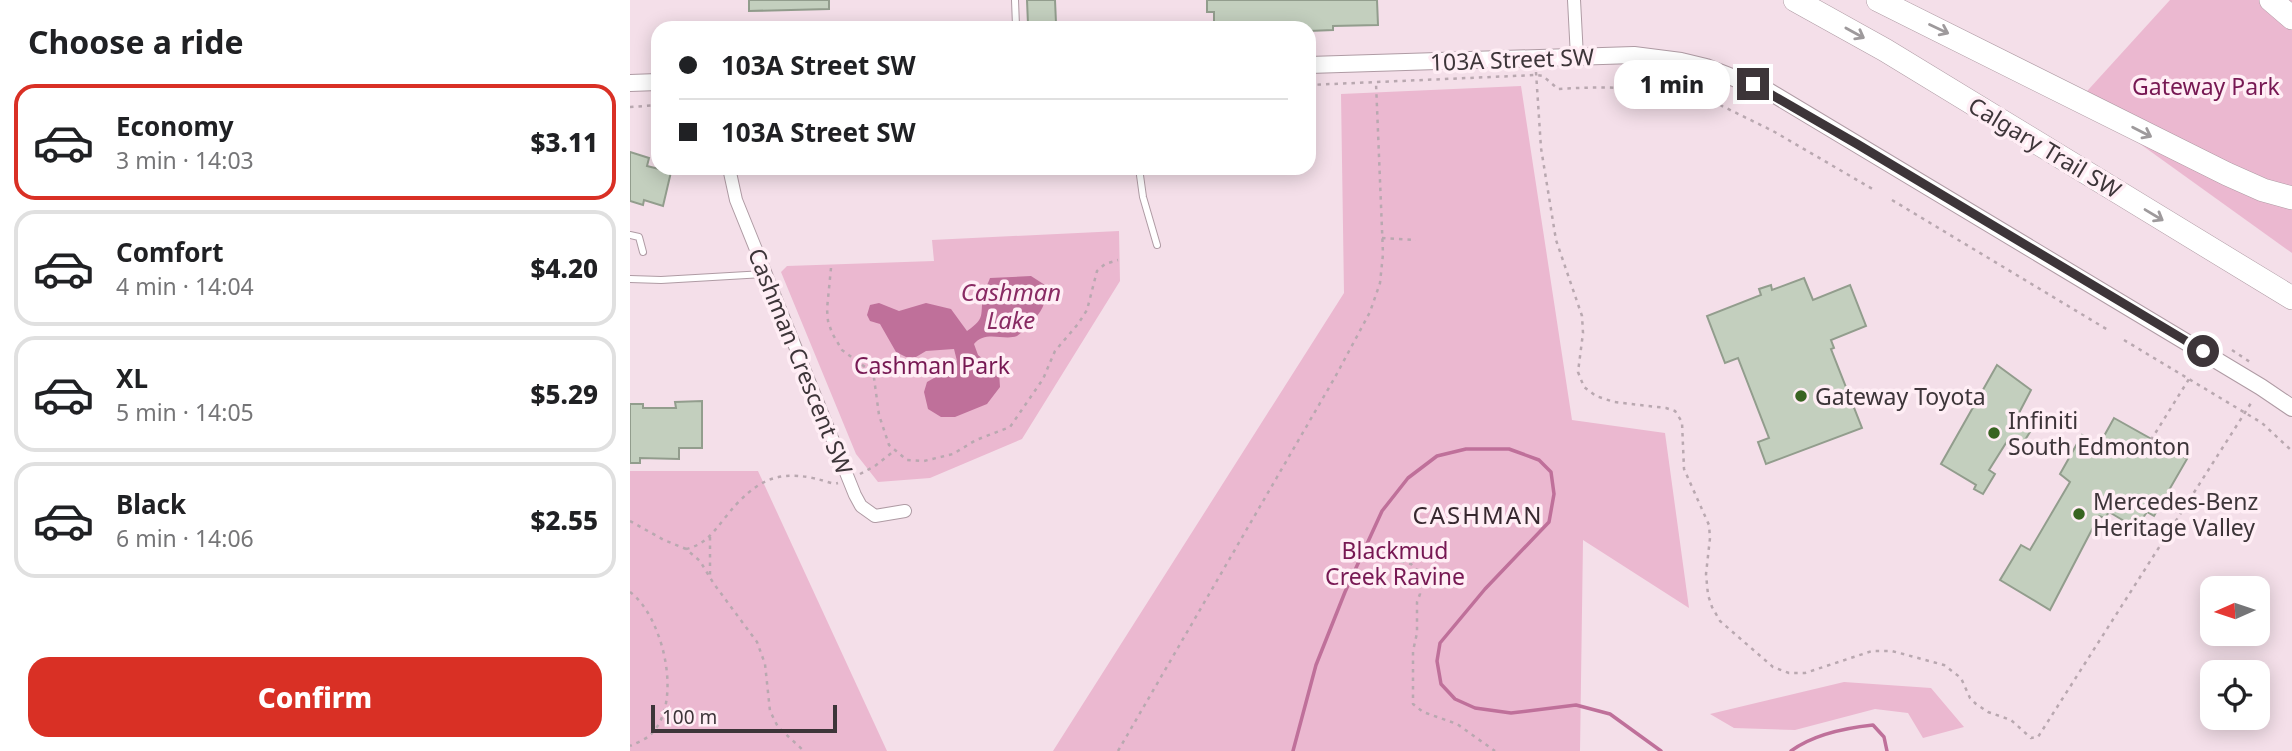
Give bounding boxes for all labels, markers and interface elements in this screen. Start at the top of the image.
text: Choose a ride [28,20,244,63]
one-way arrow [1928,23,1949,36]
one-way arrow [1845,26,1865,40]
street label: 103A Street SW [1429,40,1595,78]
text: 103A Street SW [721,47,916,83]
callout: 1 min [1613,60,1728,108]
text: 1 min [1640,68,1704,100]
route end [1737,68,1769,100]
park label: Gateway Park [2132,70,2281,102]
street label: Calgary Trail SW [1963,89,2128,206]
text: Economy [116,108,234,144]
icon: car [32,111,95,174]
text: 103A Street SW [721,114,916,150]
text: $3.11 [531,124,598,160]
one-way arrow [2131,126,2152,139]
text: 3 min · 14:03 [116,144,254,176]
one-way arrow [2144,208,2164,222]
text: Comfort [116,234,224,270]
icon: car [32,237,95,300]
street label: Cashman Crescent SW [741,243,861,479]
text: $4.20 [531,250,598,286]
text: 4 min · 14:04 [116,270,254,302]
water label: Cashman Lake [961,275,1061,336]
route start [2187,335,2219,367]
park label: Cashman Park [854,349,1011,381]
text: XL [116,360,148,396]
icon: car [32,363,95,426]
text: $5.29 [531,376,598,412]
place label: Gateway Toyota [1815,380,1986,412]
marker: Gateway Toyota [1793,388,1809,404]
text: 5 min · 14:05 [116,396,254,428]
place label: Infiniti South Edmonton [2008,404,2190,462]
marker: Infiniti South Edmonton [1986,425,2002,441]
place label: Mercedes-Benz Heritage Valley [2093,485,2258,543]
text: Black [116,486,186,522]
icon: car [32,489,95,552]
district label: CASHMAN [1413,498,1543,531]
text: $2.55 [531,502,598,538]
marker: Mercedes-Benz Heritage Valley [2071,506,2087,522]
text: 6 min · 14:06 [116,522,254,554]
park label: Blackmud Creek Ravine [1325,534,1465,592]
north arrow [2200,576,2270,646]
map controls [2200,576,2270,730]
button: Confirm [28,657,602,737]
button: locate [2200,660,2270,730]
scale bar [651,702,836,734]
text: 100 m [662,704,717,730]

